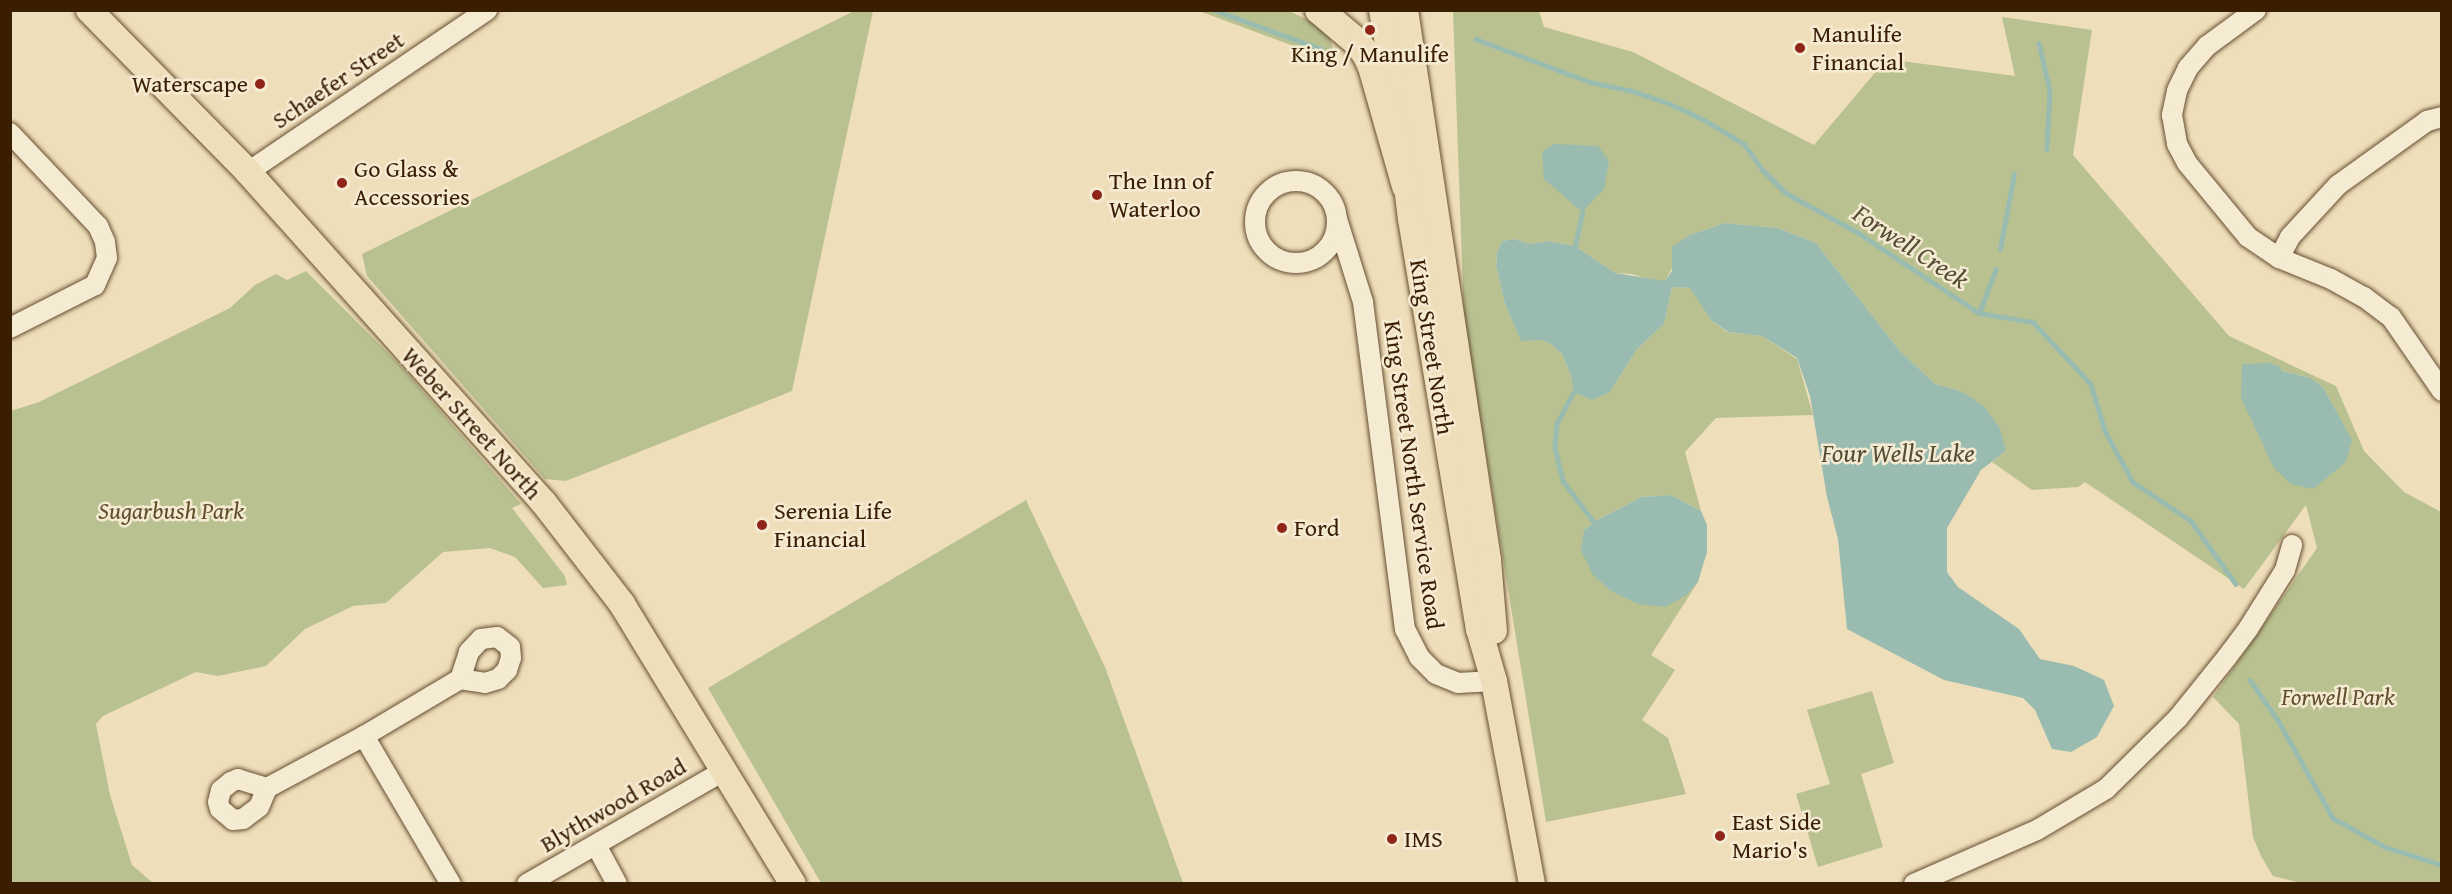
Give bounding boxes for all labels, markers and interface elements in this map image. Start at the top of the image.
place label: Manulife Financial [1812,20,1904,76]
marker: King / Manulife [1363,23,1377,37]
street label: Schaefer Street [267,25,409,135]
place label: King / Manulife [1291,40,1449,68]
marker: Manulife Financial [1793,41,1807,55]
place label: Waterscape [132,70,248,98]
marker: Waterscape [253,77,267,91]
place label: Go Glass & Accessories [354,155,470,211]
place label: The Inn of Waterloo [1109,167,1212,223]
marker: Go Glass & Accessories [335,176,349,190]
marker: The Inn of Waterloo [1090,188,1104,202]
water label: Forwell Creek [1847,197,1975,295]
street label: King Street North [1404,257,1460,437]
street label: King Street North Service Road [1378,319,1450,631]
street label: Weber Street North [396,341,548,505]
water label: Four Wells Lake [1821,437,1975,469]
park label: Sugarbush Park [98,497,244,525]
place label: Serenia Life Financial [774,497,892,553]
place label: Ford [1294,514,1339,542]
marker: Serenia Life Financial [755,518,769,532]
marker: Ford [1275,521,1289,535]
park label: Forwell Park [2281,683,2395,711]
street label: Blythwood Road [535,752,691,858]
place label: East Side Mario's [1732,808,1821,864]
place label: IMS [1404,825,1443,853]
marker: East Side Mario's [1713,829,1727,843]
marker: IMS [1385,832,1399,846]

